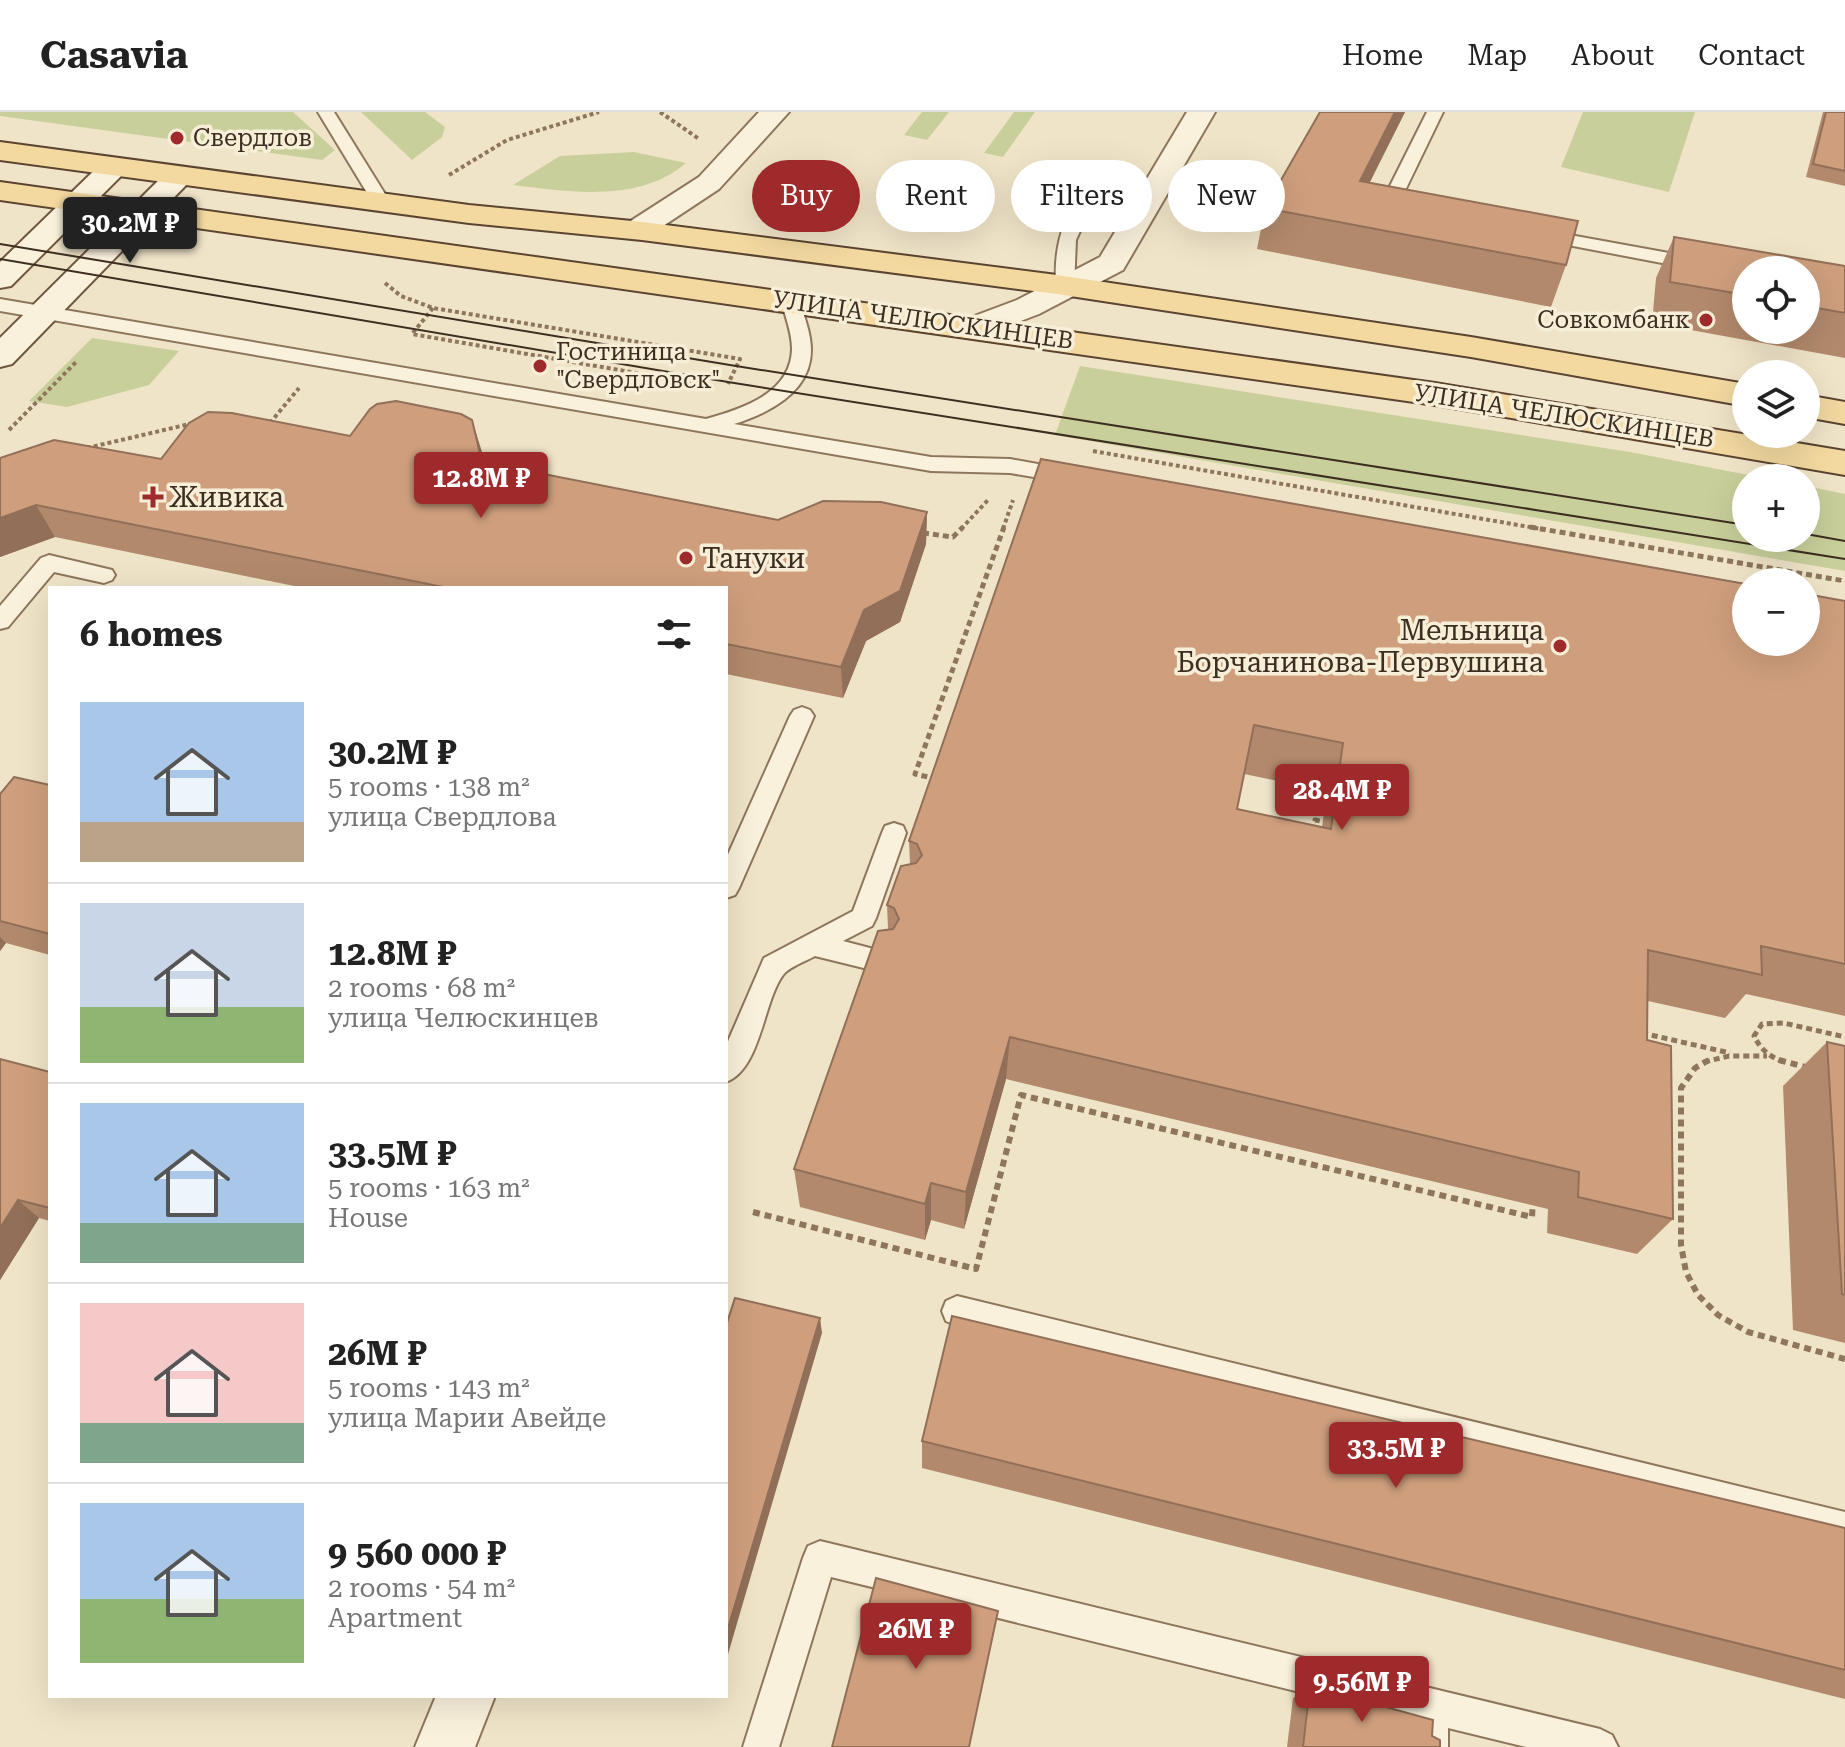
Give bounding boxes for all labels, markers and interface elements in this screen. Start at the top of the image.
text: Casavia [40,33,188,77]
text: Home [1342,39,1423,72]
text: Map [1467,39,1527,72]
text: About [1571,39,1654,72]
text: Contact [1698,39,1805,72]
place label: Свердлов [193,124,312,152]
marker: Свердлов [168,129,186,147]
chip: Buy [752,160,860,232]
chip: Rent [876,160,995,232]
chip: Filters [1011,160,1152,232]
chip: New [1168,160,1285,232]
pin: 30.2M ₽ [56,197,204,265]
text: 30.2M ₽ [81,208,179,238]
map controls [1732,256,1820,656]
button: locate [1732,256,1820,344]
street label: УЛИЦА ЧЕЛЮСКИНЦЕВ [771,285,1075,355]
place label: Совкомбанк [1537,306,1690,334]
marker: Совкомбанк [1697,311,1715,329]
place label: Гостиница "Свердловск" [556,338,720,394]
marker: Гостиница "Свердловск" [531,357,549,375]
button: layers [1732,360,1820,448]
street label: УЛИЦА ЧЕЛЮСКИНЦЕВ [1412,378,1716,454]
pin: 12.8M ₽ [407,452,555,520]
text: 12.8M ₽ [432,463,530,493]
button: + [1732,464,1820,552]
place label: Живика [169,481,284,514]
marker: Живика [144,488,162,506]
place label: Тануки [702,542,805,575]
marker: Тануки [677,549,695,567]
button: − [1732,568,1820,656]
icon: filters [652,612,696,656]
text: 6 homes [80,614,223,654]
place label: Мельница Борчанинова-Первушина [1176,614,1544,679]
marker: Мельница Борчанинова-Первушина [1551,637,1569,655]
text: 30.2M ₽ [328,732,456,772]
icon: home [144,734,240,830]
pin: 28.4M ₽ [1268,764,1416,832]
text: 5 rooms · 138 m² [328,772,530,802]
text: 28.4M ₽ [1293,775,1391,805]
text: улица Свердлова [328,802,557,832]
text: 12.8M ₽ [328,933,456,973]
icon: home [144,935,240,1031]
text: 2 rooms · 68 m² [328,973,515,1003]
text: улица Челюскинцев [328,1003,599,1033]
text: 33.5M ₽ [328,1133,456,1173]
icon: home [144,1135,240,1231]
text: 5 rooms · 163 m² [328,1173,530,1203]
text: House [328,1203,408,1233]
text: 26M ₽ [328,1333,427,1373]
icon: home [144,1335,240,1431]
text: 5 rooms · 143 m² [328,1373,530,1403]
text: улица Марии Авейде [328,1403,606,1433]
pin: 33.5M ₽ [1322,1422,1470,1490]
text: 33.5M ₽ [1347,1433,1445,1463]
text: 9 560 000 ₽ [328,1533,506,1573]
icon: home [144,1535,240,1631]
text: 2 rooms · 54 m² [328,1573,515,1603]
text: Apartment [328,1603,462,1633]
pin: 26M ₽ [860,1603,972,1671]
text: 26M ₽ [878,1614,954,1644]
pin: 9.56M ₽ [1288,1656,1436,1724]
text: 9.56M ₽ [1313,1667,1411,1697]

